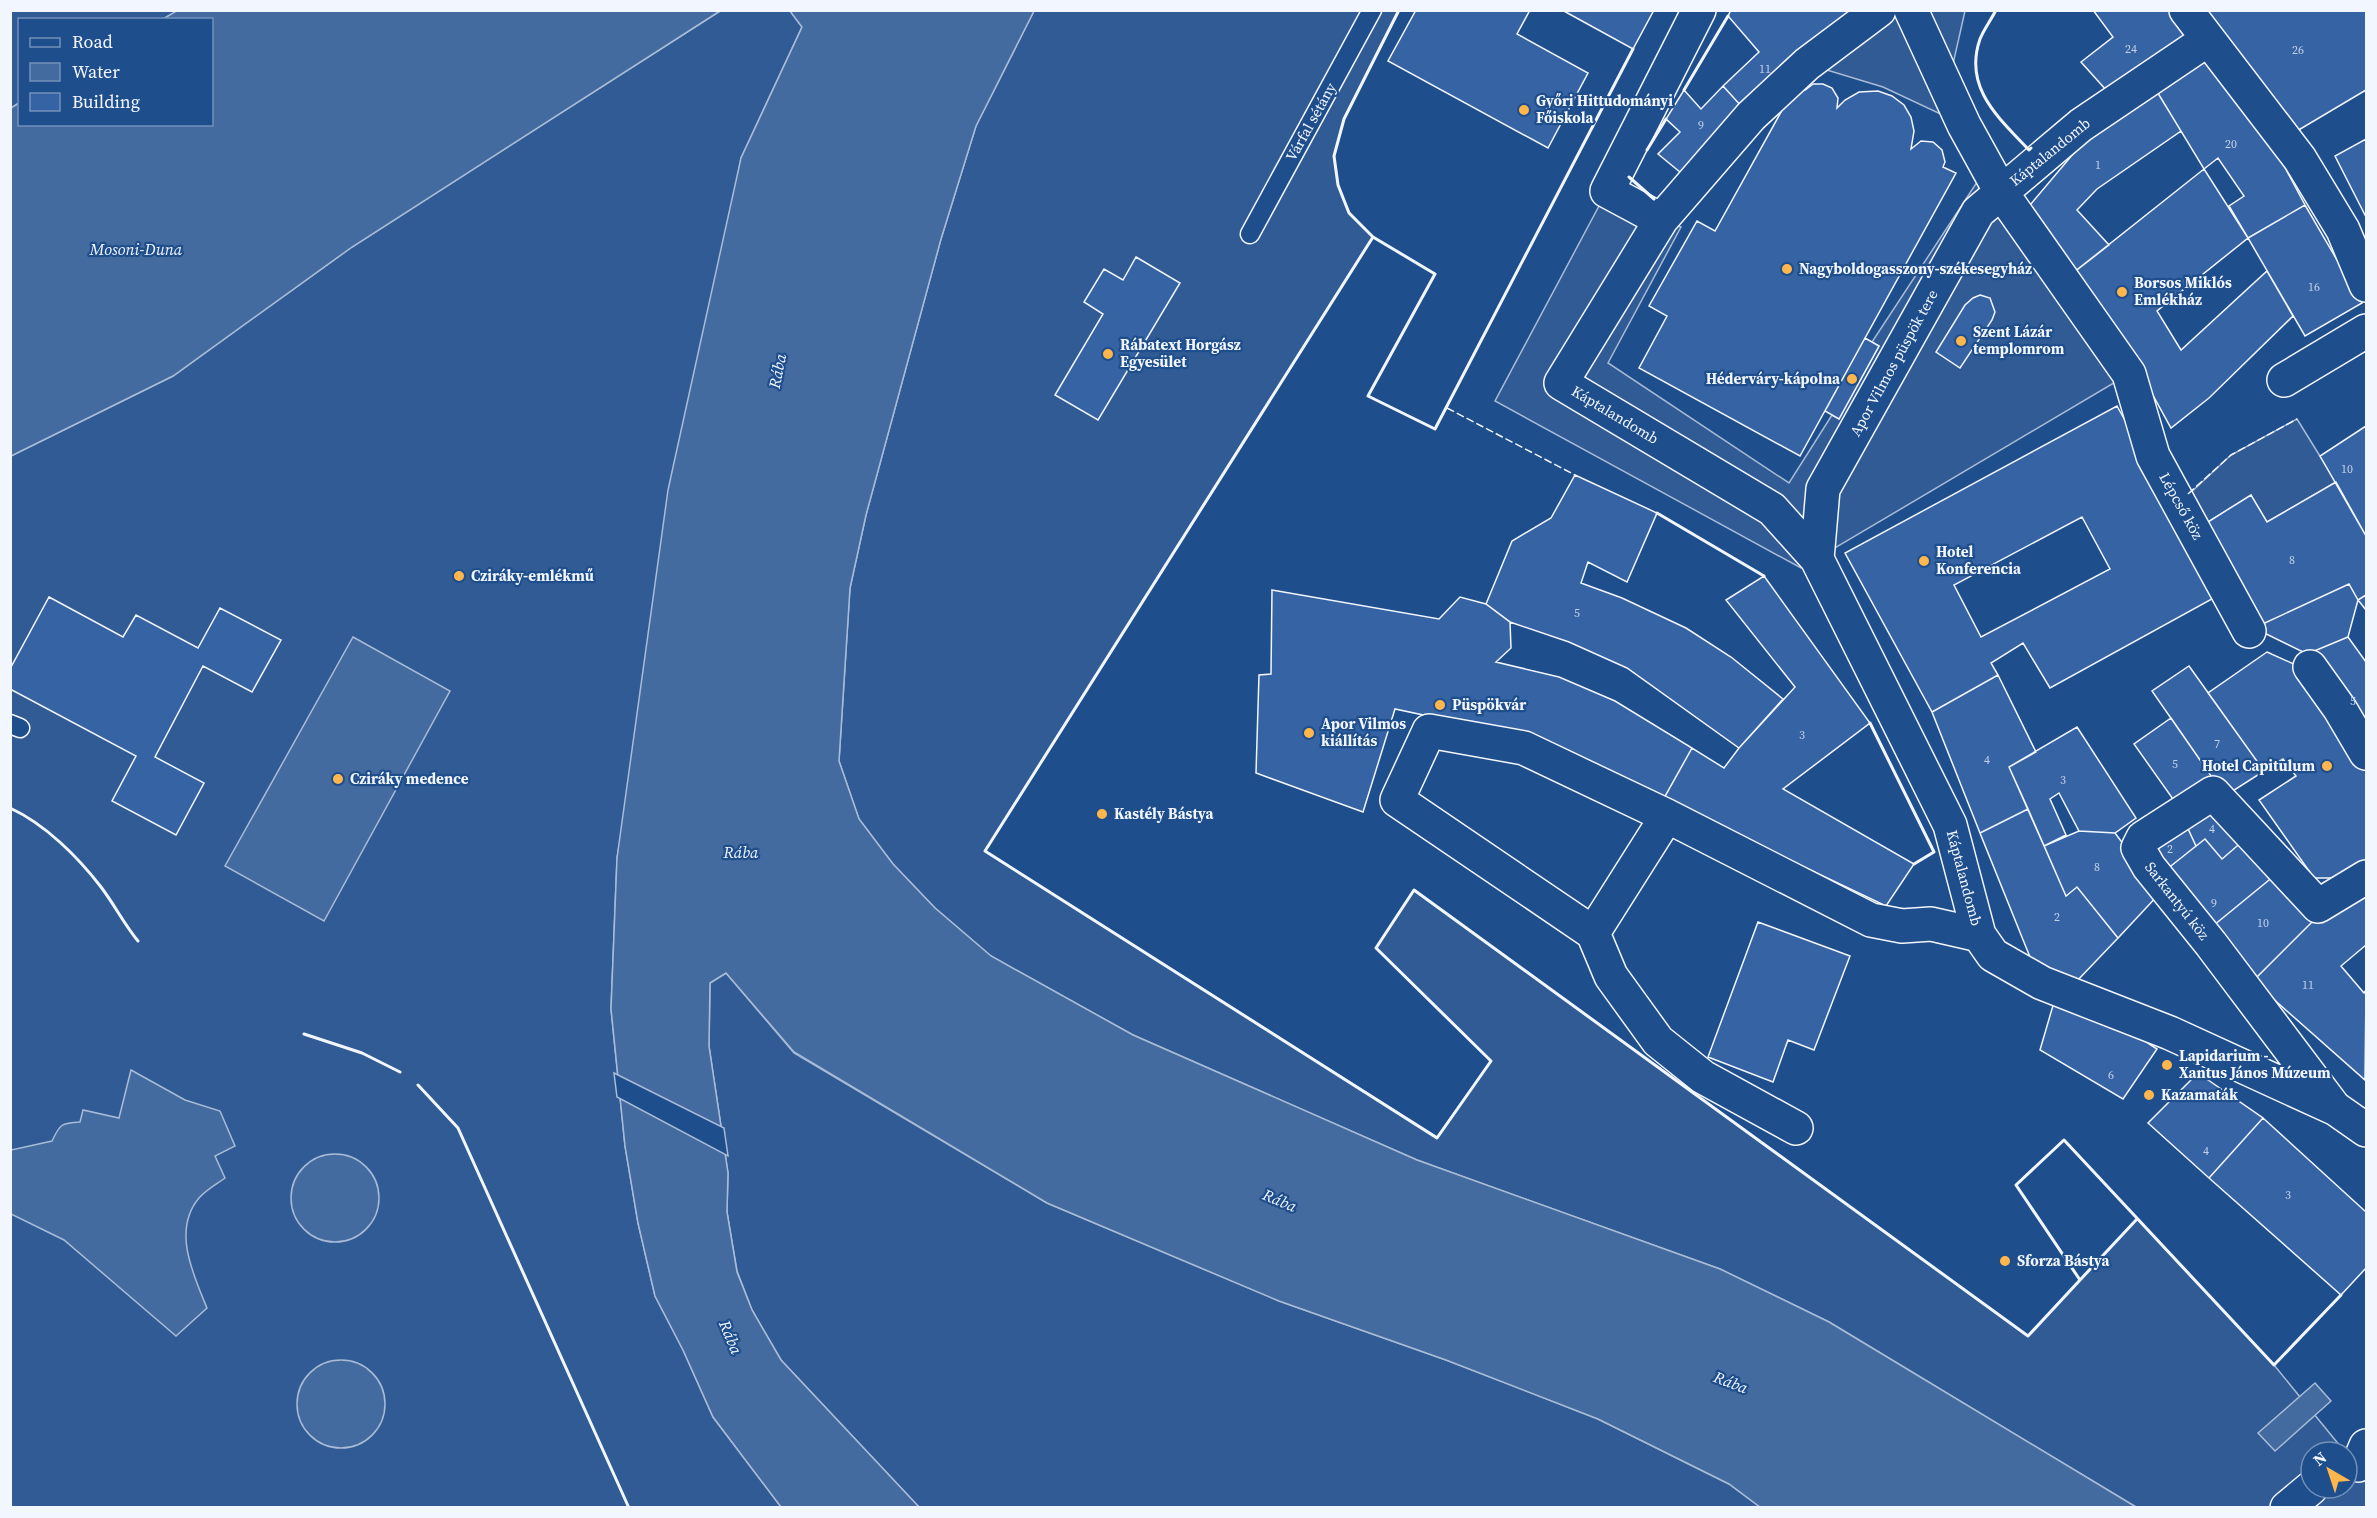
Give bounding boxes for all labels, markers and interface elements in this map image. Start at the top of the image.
legend [18,18,213,126]
text: Road [72,29,113,54]
house number: 24 [2125,41,2137,57]
house number: 26 [2292,42,2304,58]
text: Water [72,59,120,84]
house number: 11 [1759,61,1771,77]
street label: Várfal sétány [1280,79,1341,165]
text: Building [72,89,140,114]
place label: Győri Hittudományi Főiskola [1536,90,1673,128]
marker: Győri Hittudományi Főiskola [1517,103,1531,117]
street label: Káptalandomb [2005,113,2094,191]
house number: 9 [1698,117,1704,133]
house number: 20 [2225,136,2237,152]
house number: 1 [2095,157,2101,173]
water label: Mosoni-Duna [89,238,183,260]
place label: Nagyboldogasszony-székesegyház [1799,258,2032,279]
marker: Nagyboldogasszony-székesegyház [1780,262,1794,276]
place label: Borsos Miklós Emlékház [2134,272,2232,310]
house number: 16 [2308,279,2320,295]
street label: Apor Vilmos püspök tere [1844,285,1943,440]
marker: Borsos Miklós Emlékház [2115,285,2129,299]
place label: Szent Lázár templomrom [1973,321,2065,359]
place label: Rábatext Horgász Egyesület [1120,334,1241,372]
marker: Szent Lázár templomrom [1954,334,1968,348]
marker: Rábatext Horgász Egyesület [1101,347,1115,361]
water label: Rába [763,351,791,391]
place label: Héderváry-kápolna [1706,368,1841,389]
marker: Héderváry-kápolna [1845,372,1859,386]
street label: Káptalandomb [1568,380,1663,449]
house number: 10 [2341,461,2353,477]
street label: Lépcső köz [2154,468,2209,543]
place label: Hotel Konferencia [1936,541,2022,579]
house number: 8 [2289,552,2295,568]
marker: Hotel Konferencia [1917,554,1931,568]
place label: Cziráky-emlékmű [471,565,594,586]
marker: Cziráky-emlékmű [452,569,466,583]
house number: 5 [1574,605,1580,621]
house number: 5 [2350,693,2356,709]
place label: Püspökvár [1452,694,1526,715]
marker: Püspökvár [1433,698,1447,712]
place label: Apor Vilmos kiállítás [1321,713,1406,751]
marker: Apor Vilmos kiállítás [1302,726,1316,740]
house number: 3 [1799,727,1805,743]
house number: 7 [2214,736,2220,752]
house number: 4 [1984,752,1990,768]
place label: Hotel Capitulum [2202,755,2315,776]
house number: 5 [2172,756,2178,772]
marker: Hotel Capitulum [2320,759,2334,773]
place label: Cziráky medence [350,768,469,789]
marker: Cziráky medence [331,772,345,786]
house number: 3 [2060,772,2066,788]
place label: Kastély Bástya [1114,803,1214,824]
marker: Kastély Bástya [1095,807,1109,821]
house number: 4 [2209,821,2215,837]
street label: Káptalandomb [1942,828,1987,928]
water label: Rába [723,841,759,863]
house number: 2 [2167,841,2173,857]
street label: Sarkantyú köz [2140,857,2215,944]
house number: 8 [2094,859,2100,875]
house number: 9 [2211,895,2217,911]
house number: 2 [2054,909,2060,925]
house number: 10 [2257,915,2269,931]
house number: 11 [2302,977,2314,993]
place label: Lapidarium - Xantus János Múzeum [2179,1045,2331,1083]
marker: Lapidarium - Xantus János Múzeum [2160,1058,2174,1072]
house number: 6 [2108,1067,2114,1083]
place label: Kazamaták [2161,1084,2238,1105]
marker: Kazamaták [2142,1088,2156,1102]
house number: 4 [2203,1143,2209,1159]
water label: Rába [1259,1183,1301,1217]
house number: 3 [2285,1187,2291,1203]
place label: Sforza Bástya [2017,1250,2110,1271]
marker: Sforza Bástya [1998,1254,2012,1268]
water label: Rába [714,1316,748,1358]
water label: Rába [1710,1365,1752,1399]
north arrow [2299,1440,2359,1500]
text: N [2308,1446,2331,1471]

